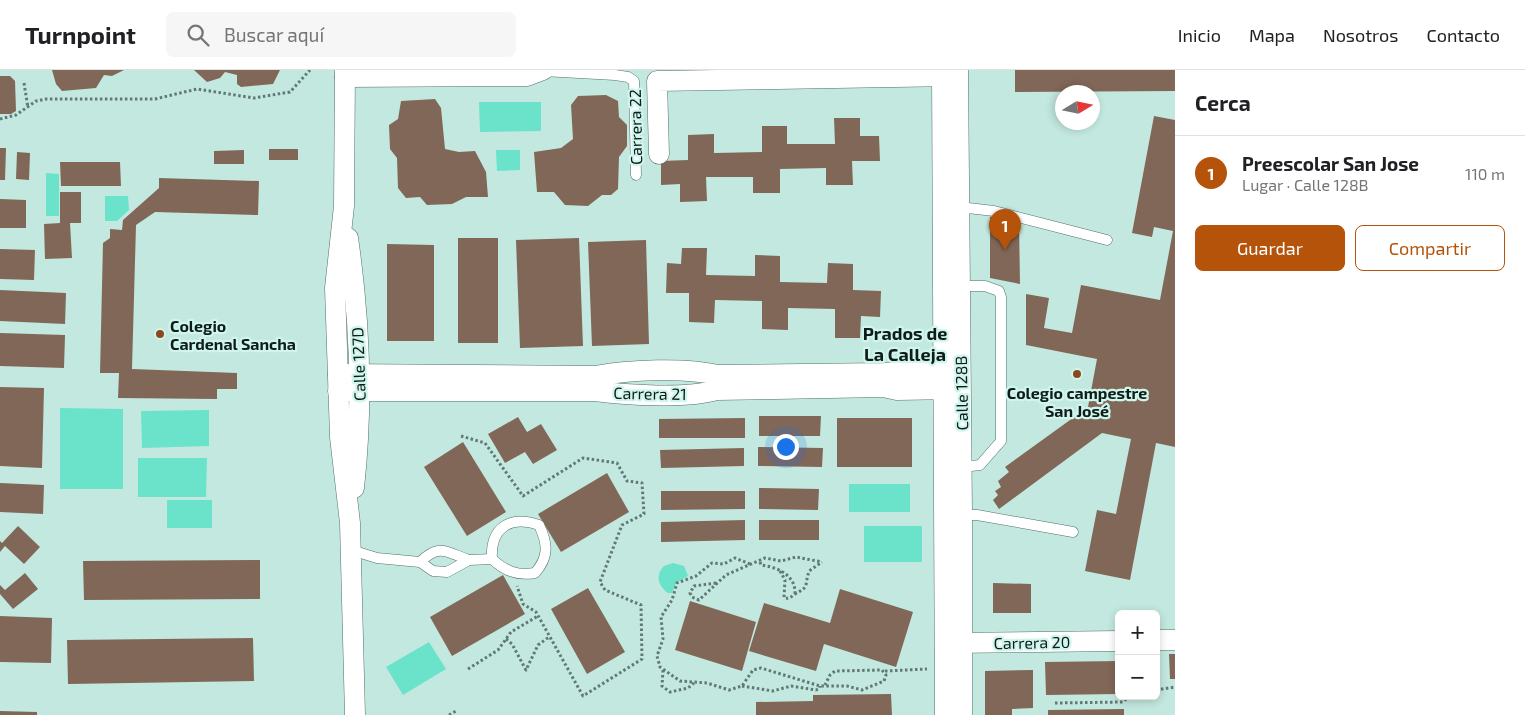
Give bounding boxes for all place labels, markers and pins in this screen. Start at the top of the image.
pin: 1 [989,209,1021,250]
place label: Colegio Cardenal Sancha [170,316,296,353]
marker: Colegio Cardenal Sancha [154,328,166,340]
marker: Colegio campestre San José [1071,368,1083,380]
place label: Colegio campestre San José [1007,383,1147,420]

